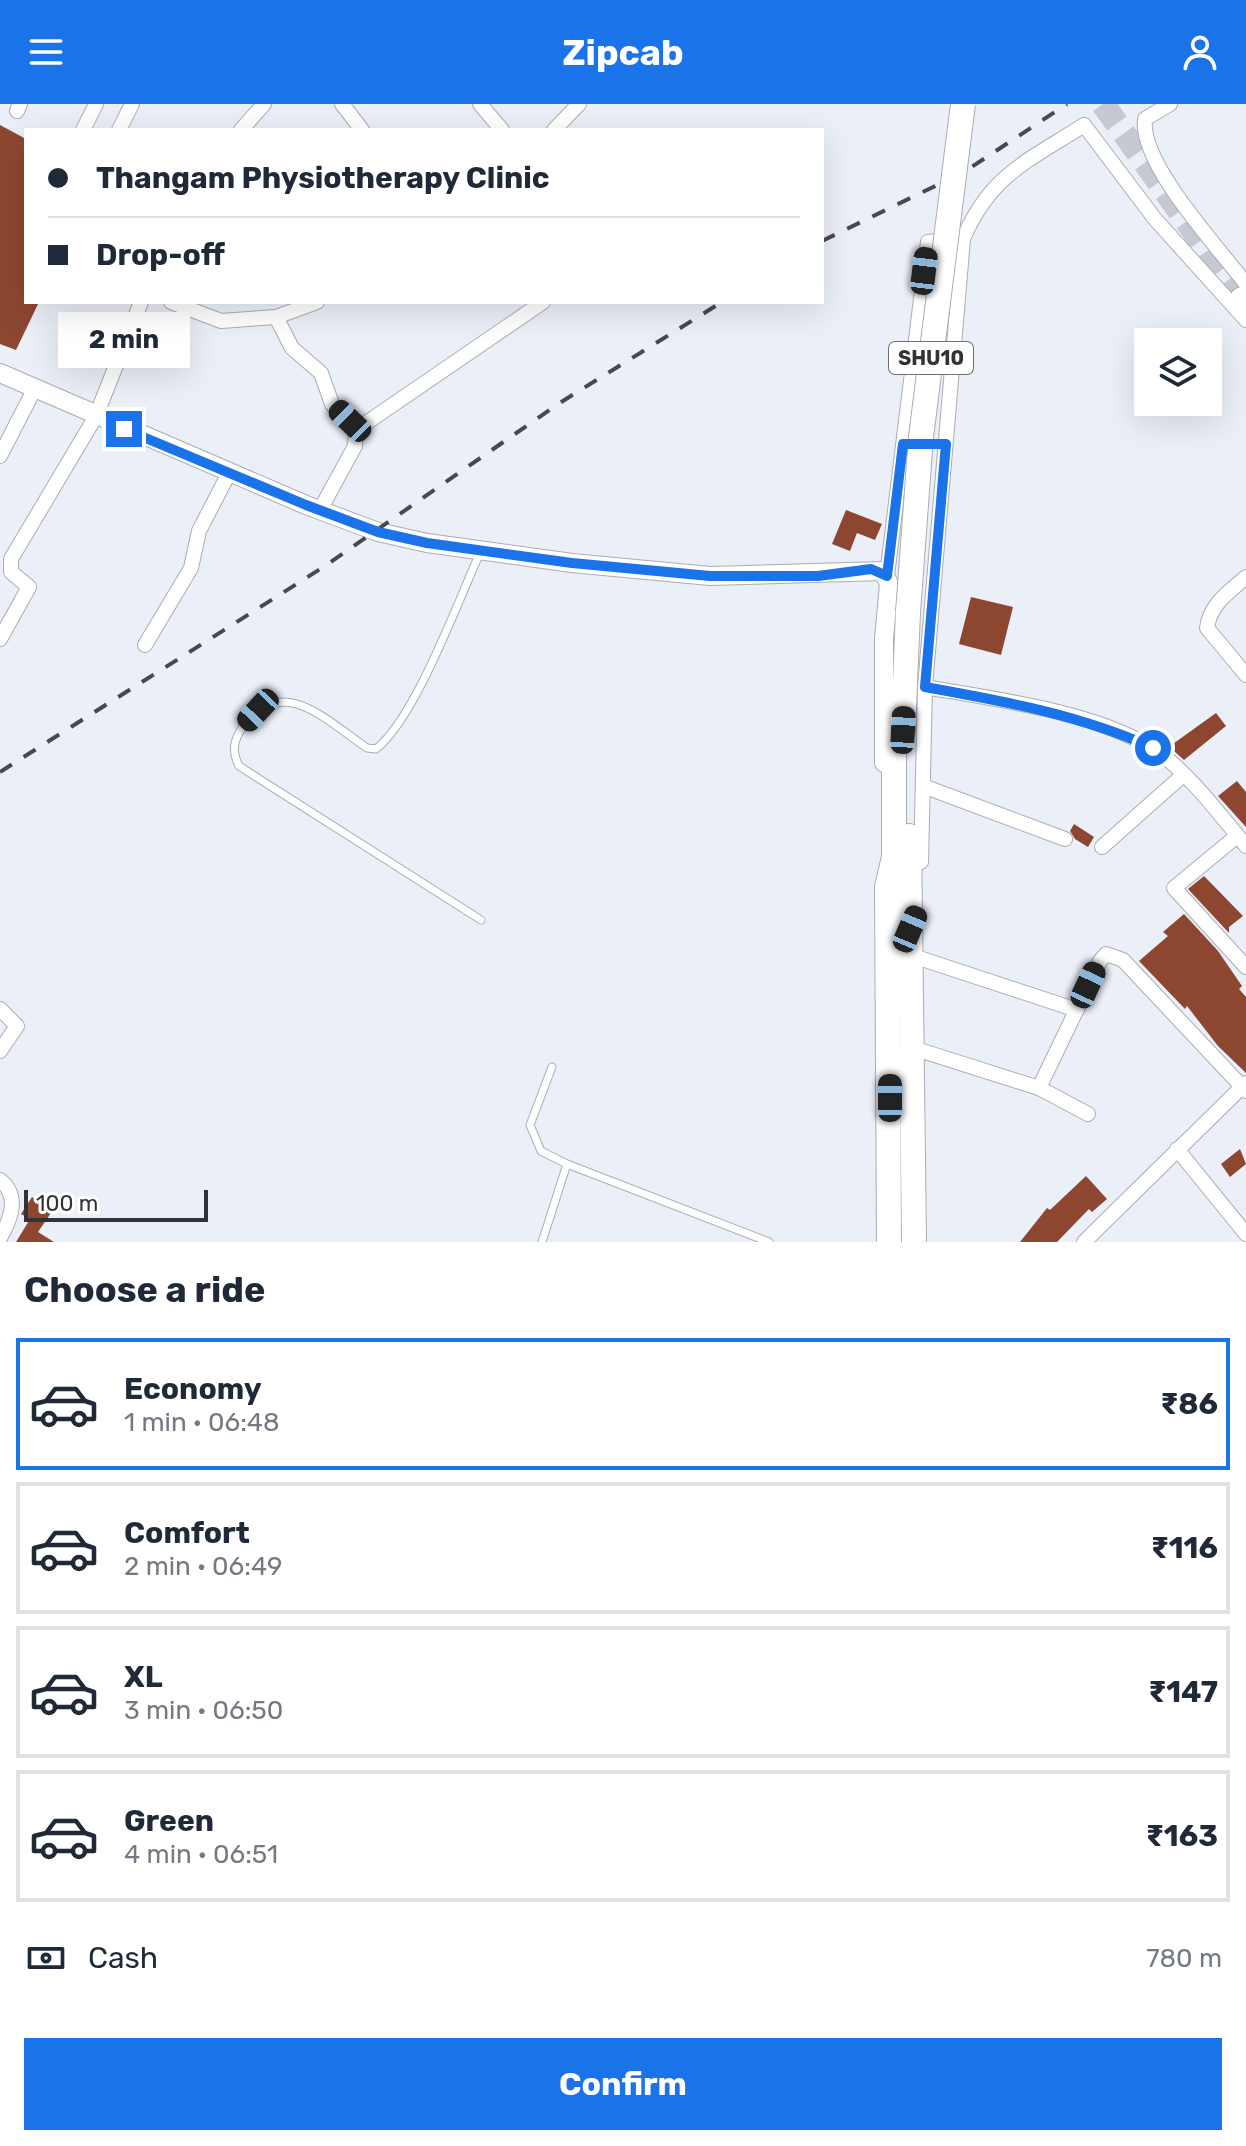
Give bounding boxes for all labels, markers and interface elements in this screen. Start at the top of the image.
icon: menu [24,30,68,74]
icon: person [1178,30,1222,74]
text: Zipcab [562,31,684,74]
text: Thangam Physiotherapy Clinic [96,160,550,196]
text: Drop-off [96,237,225,273]
car [909,246,939,296]
callout: 2 min [58,313,190,369]
text: 2 min [89,324,159,355]
map controls [1134,328,1222,416]
button: layers [1134,328,1222,416]
road number: SHU10 [889,342,973,374]
car [324,396,376,446]
route end [106,411,142,447]
car [233,684,283,736]
car [890,705,916,755]
route start [1135,730,1171,766]
car [890,902,930,956]
car [1067,958,1109,1012]
car [878,1074,902,1122]
scale bar [24,1186,208,1222]
text: 100 m [36,1190,98,1217]
text: Choose a ride [24,1268,265,1311]
icon: car [28,1368,100,1440]
text: Economy [124,1371,262,1407]
text: ₹86 [1160,1386,1218,1422]
text: 1 min · 06:48 [124,1407,280,1438]
icon: car [28,1512,100,1584]
text: Comfort [124,1515,250,1551]
text: ₹116 [1151,1530,1218,1566]
text: 2 min · 06:49 [124,1551,282,1582]
icon: car [28,1656,100,1728]
text: XL [124,1659,163,1695]
text: ₹147 [1148,1674,1218,1710]
text: 3 min · 06:50 [124,1695,283,1726]
icon: car [28,1800,100,1872]
text: Green [124,1803,214,1839]
text: ₹163 [1146,1818,1218,1854]
text: 4 min · 06:51 [124,1839,278,1870]
icon: cash [24,1936,68,1980]
text: Cash [88,1940,158,1976]
text: 780 m [1146,1943,1222,1974]
button: Confirm [24,2038,1222,2130]

